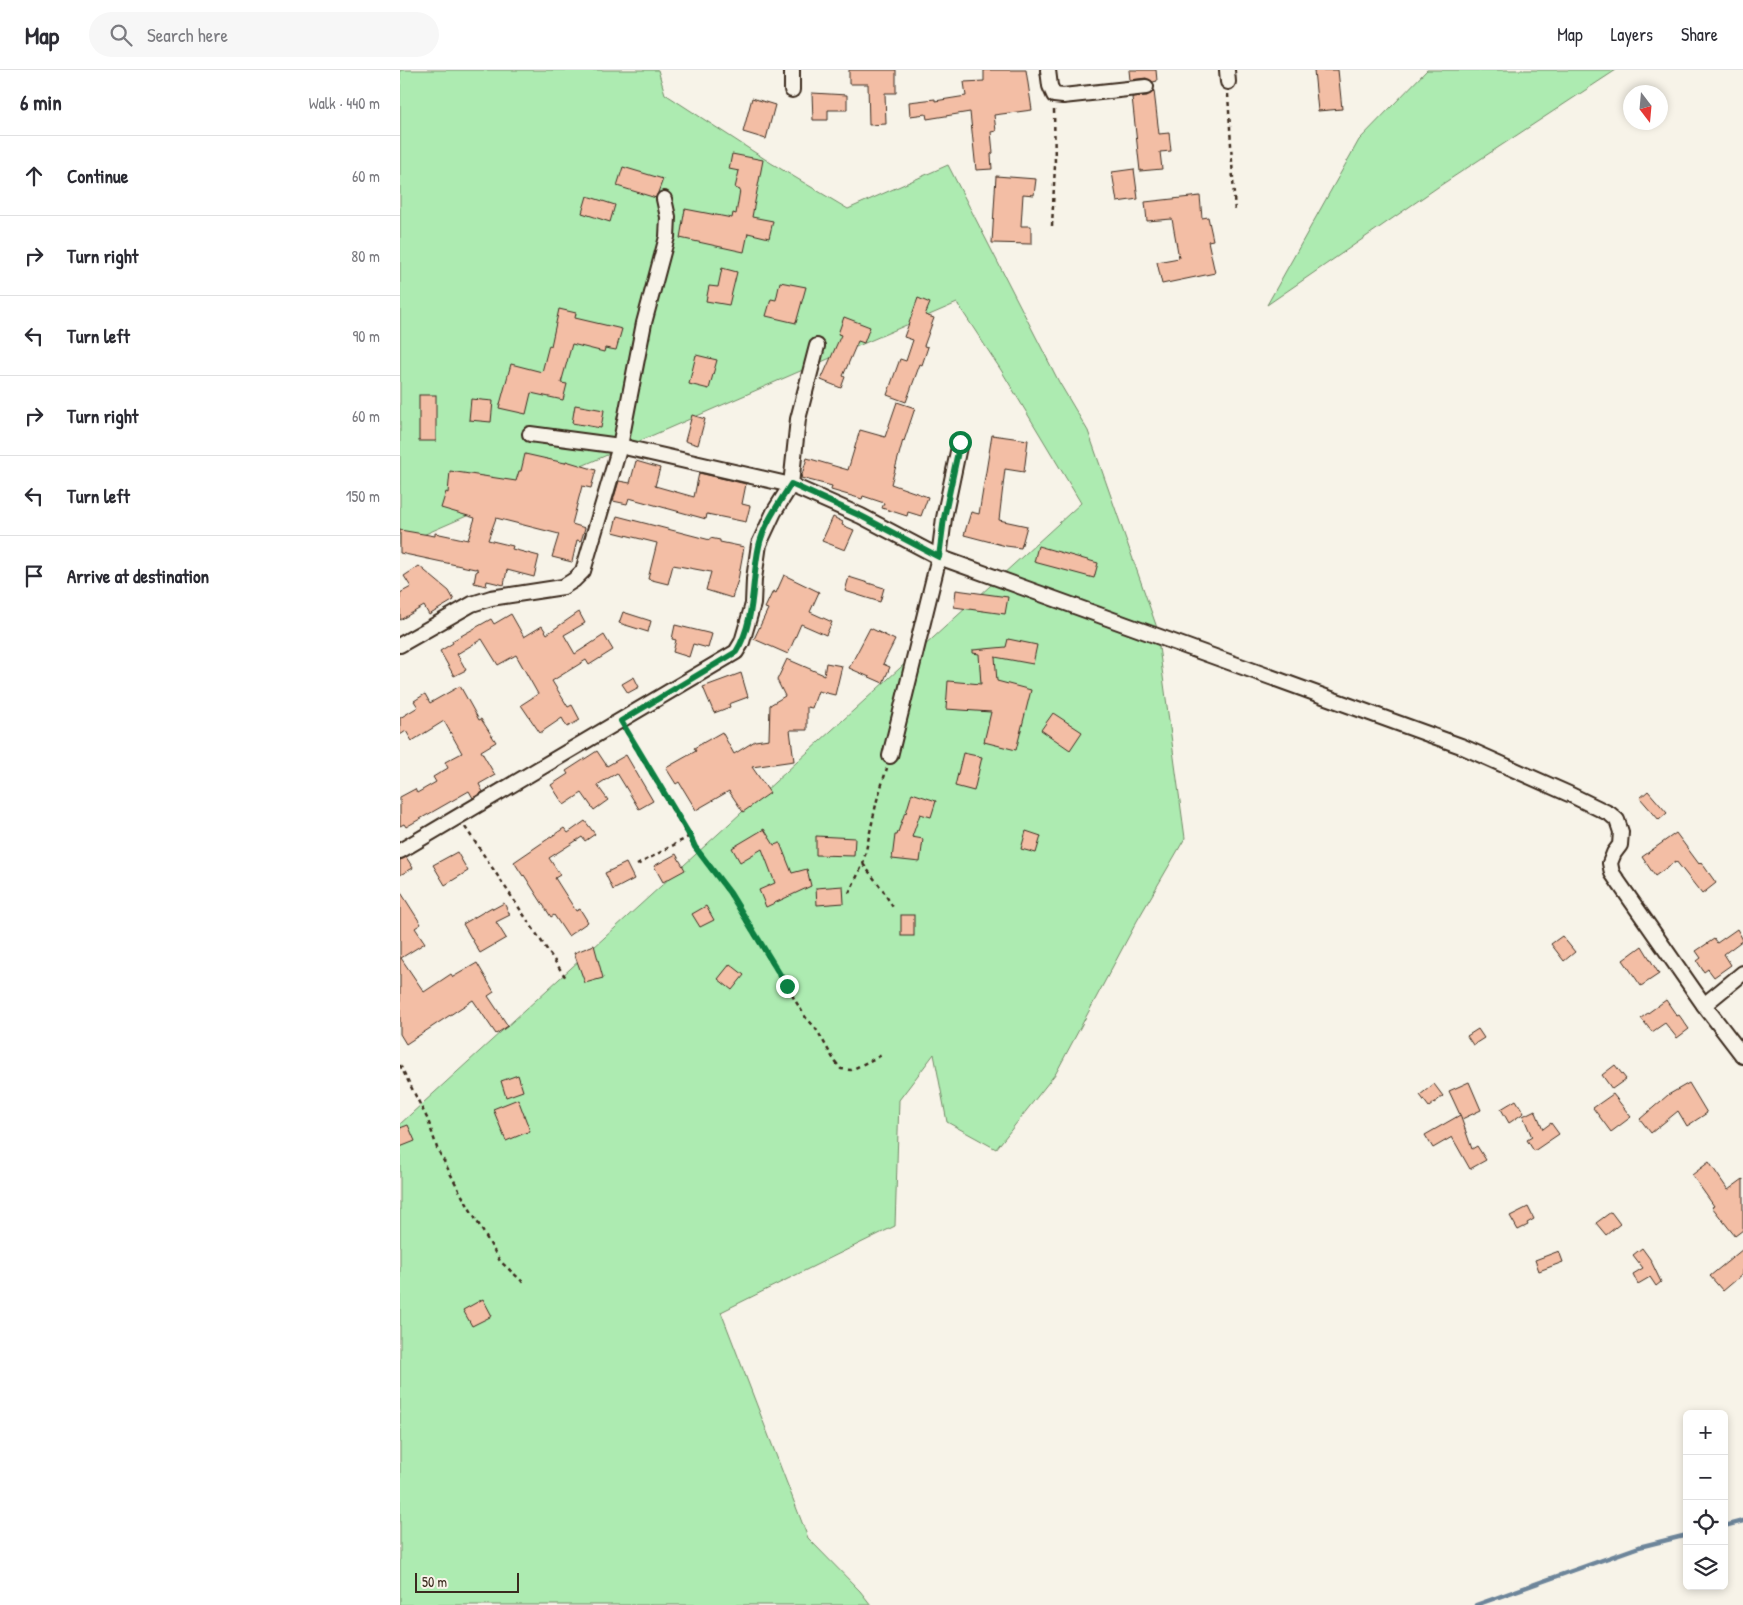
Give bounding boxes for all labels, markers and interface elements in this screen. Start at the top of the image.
search box [89,12,439,57]
text: Map [25,19,59,51]
icon: search [107,21,135,49]
text: Search here [147,22,228,48]
text: Map [1557,22,1583,47]
text: Layers [1611,22,1653,47]
text: Share [1681,22,1718,47]
north arrow [1623,85,1668,130]
text: 6 min [20,88,62,117]
text: Walk · 440 m [309,92,380,114]
icon: ahead [20,162,48,190]
text: Continue [67,163,128,189]
text: 60 m [352,165,380,187]
icon: right [20,242,48,270]
text: Turn right [67,243,138,269]
text: 80 m [351,245,380,267]
icon: left [20,322,48,350]
text: Turn left [67,323,130,349]
text: 90 m [352,325,380,347]
icon: right [20,402,48,430]
text: Turn right [67,403,138,429]
text: 60 m [352,405,380,427]
route start [949,431,972,454]
icon: left [20,482,48,510]
text: Turn left [67,483,130,509]
text: 150 m [346,485,380,507]
icon: arrive [20,562,48,590]
text: Arrive at destination [67,563,209,589]
route end [776,975,799,998]
map controls [1683,1410,1728,1590]
button: + [1683,1410,1728,1455]
button: − [1683,1455,1728,1500]
button: locate [1683,1500,1728,1545]
button: layers [1683,1545,1728,1590]
scale bar [415,1570,519,1593]
text: 50 m [422,1572,447,1591]

